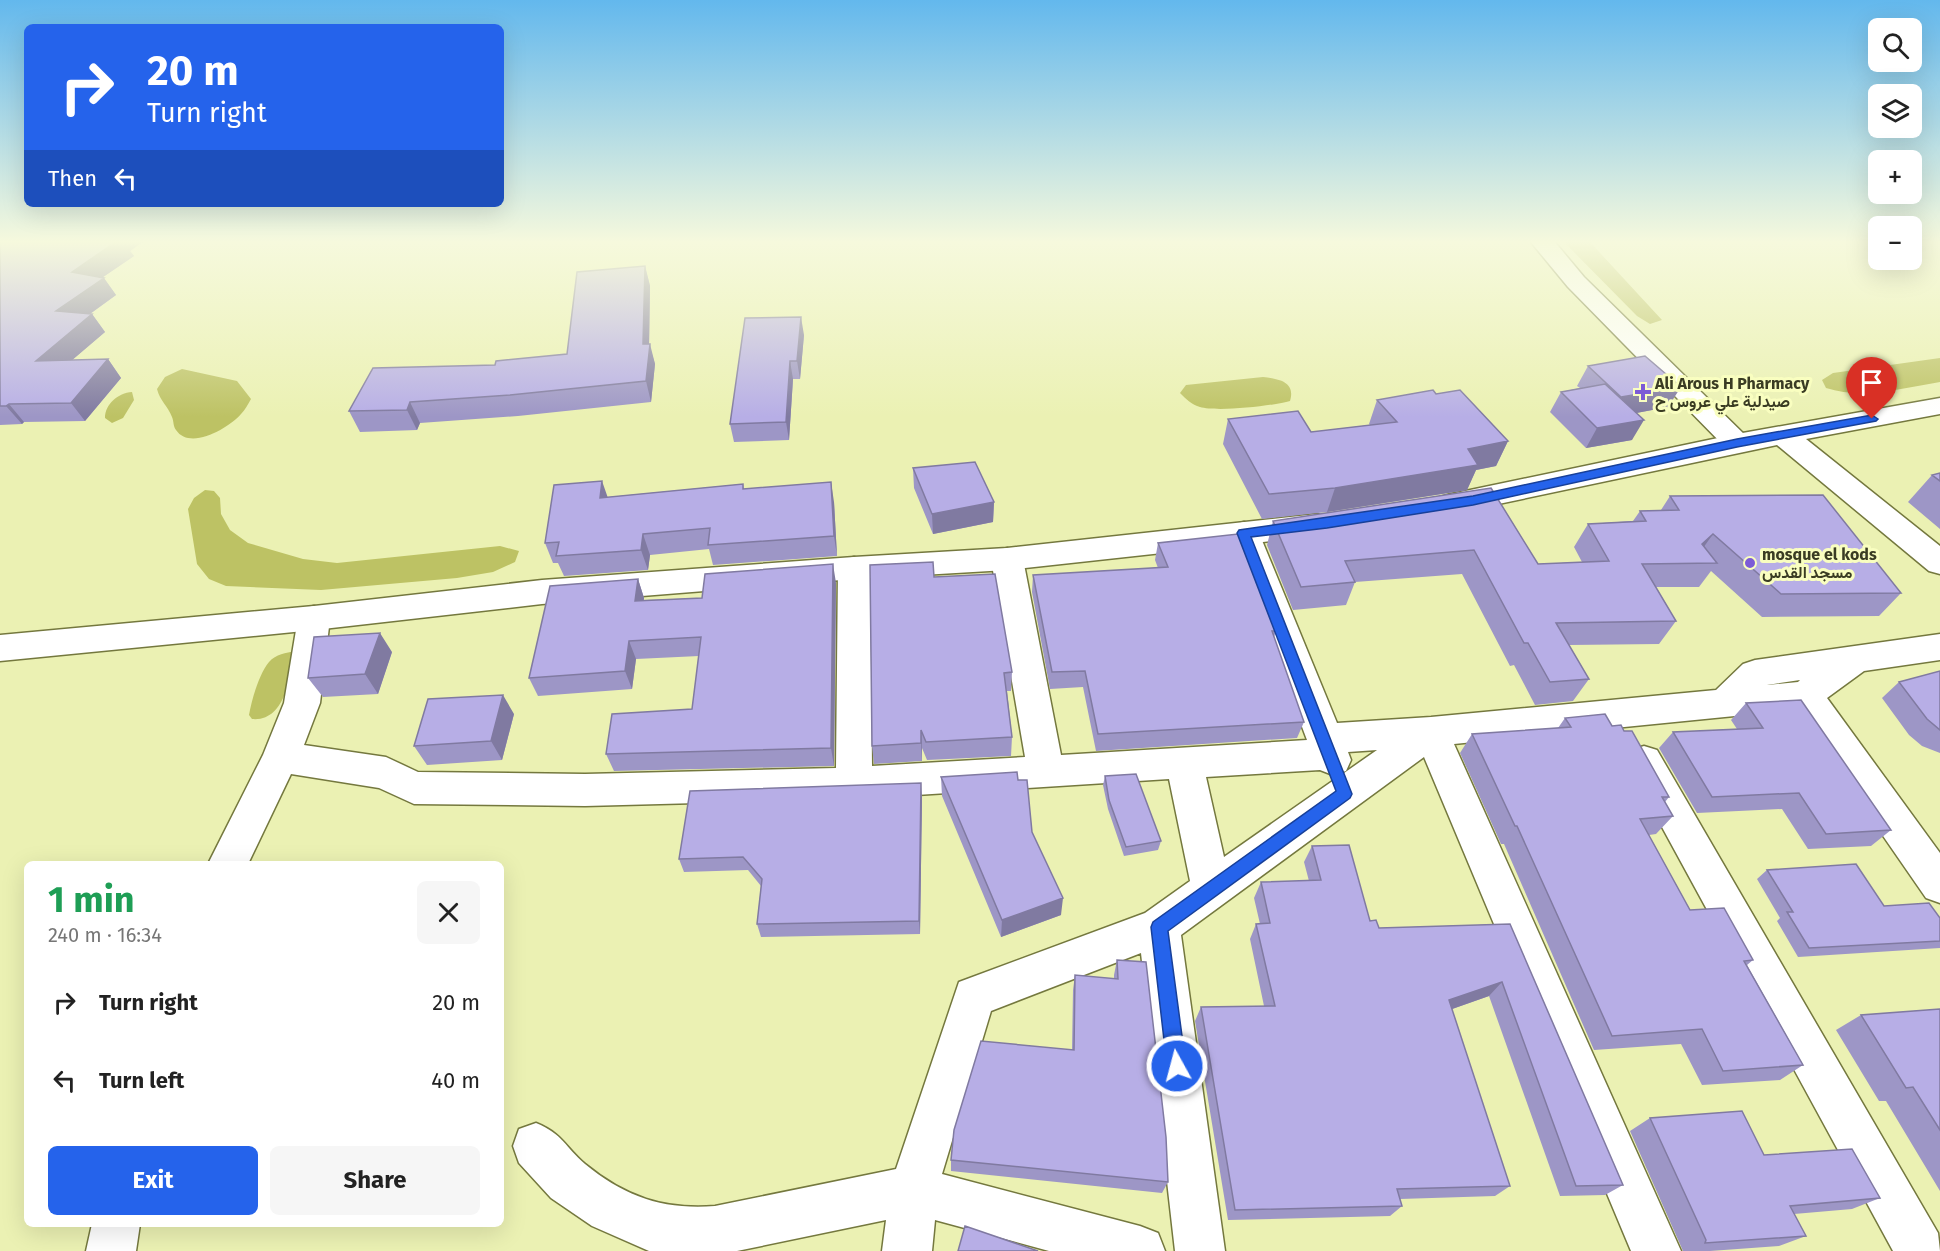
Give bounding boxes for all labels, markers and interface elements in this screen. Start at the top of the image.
map controls [1868,18,1922,270]
button: search [1868,18,1922,72]
text: 20 m [147,46,239,96]
icon: right [48,48,126,126]
button: layers [1868,84,1922,138]
text: Turn right [147,97,267,129]
button: + [1868,150,1922,204]
icon: left [109,162,142,195]
text: Then [48,165,97,192]
button: − [1868,216,1922,270]
pin [1846,357,1897,419]
icon: arrive [1855,366,1888,399]
place label: Ali Arous H Pharmacy صيدلية علي عروس ح [1654,374,1810,415]
marker: Ali Arous H Pharmacy صيدلية علي عروس ح [1636,385,1650,399]
place label: mosque el kods مسجد القدس [1762,545,1877,582]
marker: mosque el kods مسجد القدس [1743,556,1757,570]
text: 1 min [48,878,135,922]
button: close [417,881,480,944]
text: 240 m · 16:34 [48,923,162,947]
icon: right [48,986,81,1019]
text: Turn right [99,989,198,1016]
text: 20 m [432,989,480,1016]
position arrow [1145,1034,1209,1098]
icon: left [48,1064,81,1097]
text: Turn left [99,1067,184,1094]
text: 40 m [431,1067,480,1094]
button: Exit [48,1146,258,1215]
button: Share [270,1146,480,1215]

